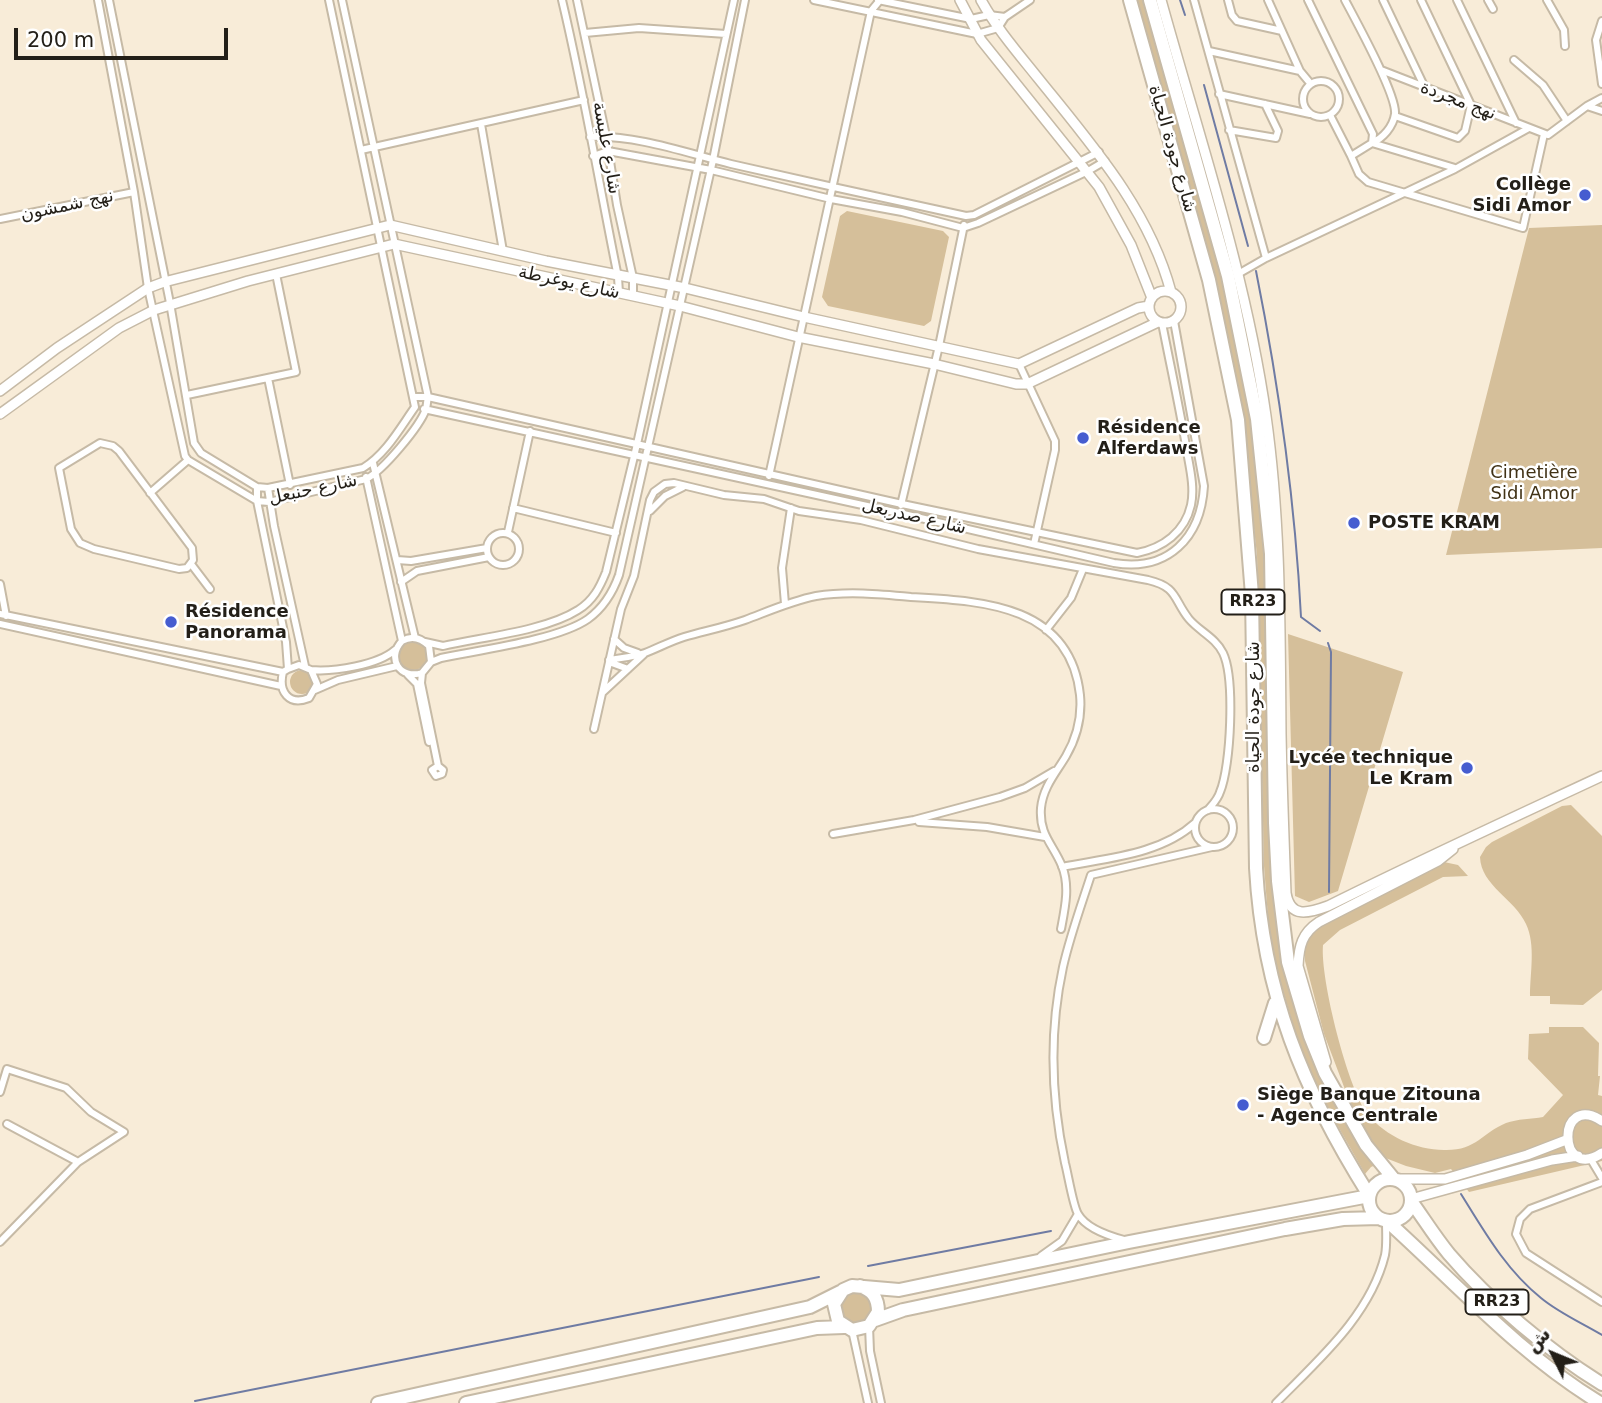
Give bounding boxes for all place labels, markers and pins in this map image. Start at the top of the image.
place label: Collège Sidi Amor [1473,174,1571,216]
marker: Collège Sidi Amor [1577,187,1593,203]
place label: Résidence Alferdaws [1097,417,1201,460]
marker: Résidence Alferdaws [1075,430,1091,446]
place label: POSTE KRAM [1368,512,1500,534]
marker: POSTE KRAM [1346,515,1362,531]
place label: Résidence Panorama [185,601,289,644]
marker: Résidence Panorama [163,614,179,630]
place label: Lycée technique Le Kram [1288,747,1453,790]
marker: Lycée technique Le Kram [1459,760,1475,776]
place label: Siège Banque Zitouna - Agence Centrale [1257,1084,1481,1126]
marker: Siège Banque Zitouna - Agence Centrale [1235,1097,1251,1113]

